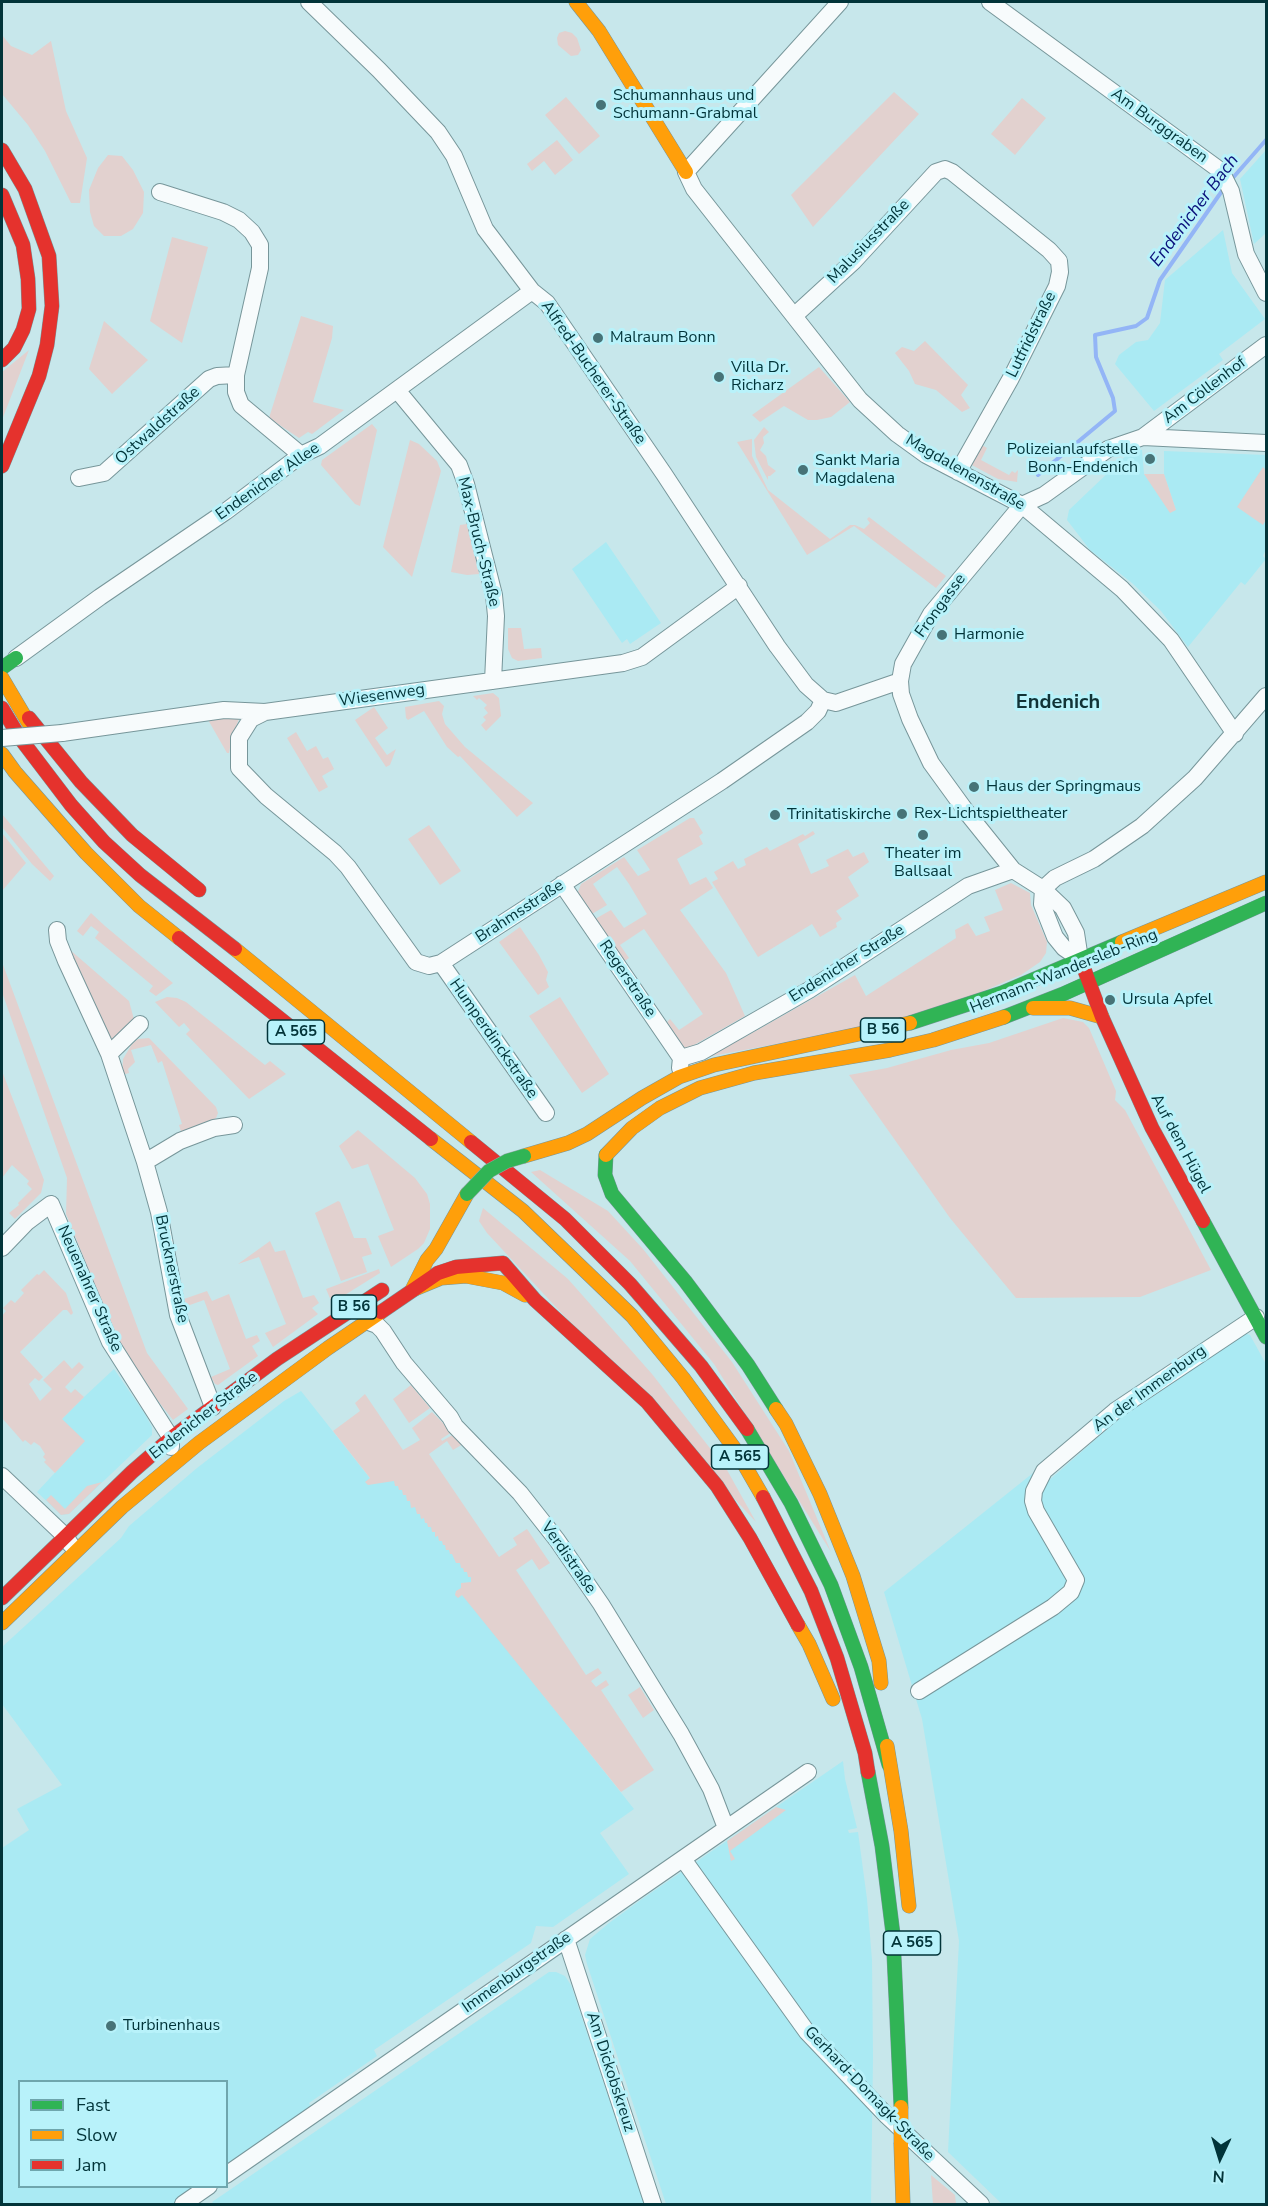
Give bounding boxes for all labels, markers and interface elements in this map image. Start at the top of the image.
street label: Am Burggraben [1107,85,1211,167]
place label: Schumannhaus und Schumann-Grabmal [613,86,757,124]
marker: Schumannhaus und Schumann-Grabmal [594,98,608,112]
water label: Endenicher Bach [1146,151,1244,271]
street label: Malusiusstraße [824,196,914,288]
street label: Lutfridstraße [1003,289,1061,381]
street label: Alfred-Bucherer-Straße [536,298,650,448]
place label: Malraum Bonn [610,328,716,348]
marker: Malraum Bonn [591,331,605,345]
street label: Am Cöllenhof [1160,354,1250,428]
place label: Villa Dr. Richarz [731,358,789,396]
marker: Villa Dr. Richarz [712,370,726,384]
street label: Ostwaldstraße [112,383,204,469]
street label: Magdalenenstraße [902,431,1028,515]
street label: Endenicher Allee [213,439,323,525]
place label: Polizeianlaufstelle Bonn-Endenich [1007,440,1138,478]
place label: Sankt Maria Magdalena [815,451,900,489]
marker: Polizeianlaufstelle Bonn-Endenich [1143,452,1157,466]
marker: Sankt Maria Magdalena [796,463,810,477]
street label: Max-Bruch-Straße [453,475,503,609]
street label: Frongasse [911,570,971,642]
place label: Harmonie [954,625,1024,645]
marker: Harmonie [935,628,949,642]
street label: Wiesenweg [338,680,426,712]
district label: Endenich [1016,691,1100,715]
place label: Haus der Springmaus [986,777,1141,797]
marker: Haus der Springmaus [967,780,981,794]
place label: Rex-Lichtspieltheater [914,804,1067,824]
place label: Trinitatiskirche [787,805,891,825]
marker: Rex-Lichtspieltheater [895,807,909,821]
marker: Trinitatiskirche [768,808,782,822]
marker: Theater im Ballsaal [916,828,930,842]
place label: Theater im Ballsaal [885,844,961,882]
street label: Brahmsstraße [472,876,568,948]
street label: Endenicher Straße [786,921,908,1007]
street label: Hermann-Wandersleb-Ring [967,926,1161,1018]
street label: Regerstraße [594,937,660,1021]
street label: Humperdinckstraße [445,976,541,1102]
place label: Ursula Apfel [1122,990,1213,1010]
marker: Ursula Apfel [1103,993,1117,1007]
road number: B 56 [860,1018,906,1042]
road number: A 565 [268,1020,324,1044]
street label: Auf dem Hügel [1146,1091,1214,1197]
street label: Brucknerstraße [150,1213,192,1325]
street label: Neuenahrer Straße [52,1223,126,1355]
road number: B 56 [332,1295,376,1319]
street label: An der Immenburg [1090,1342,1210,1436]
street label: Endenicher Straße [146,1368,262,1464]
road number: A 565 [712,1445,768,1469]
street label: Verdistraße [536,1519,600,1597]
street label: Immenburgstraße [459,1928,575,2018]
road number: A 565 [884,1931,940,1955]
street label: Am Dickobskreuz [582,2010,638,2134]
place label: Turbinenhaus [123,2016,220,2036]
marker: Turbinenhaus [104,2019,118,2033]
street label: Gerhard-Domagk-Straße [800,2023,938,2165]
legend [18,2080,228,2188]
text: Fast [76,2093,110,2117]
text: Slow [76,2123,117,2147]
north arrow [1190,2128,1250,2188]
text: Jam [76,2153,107,2177]
text: N [1212,2165,1225,2187]

